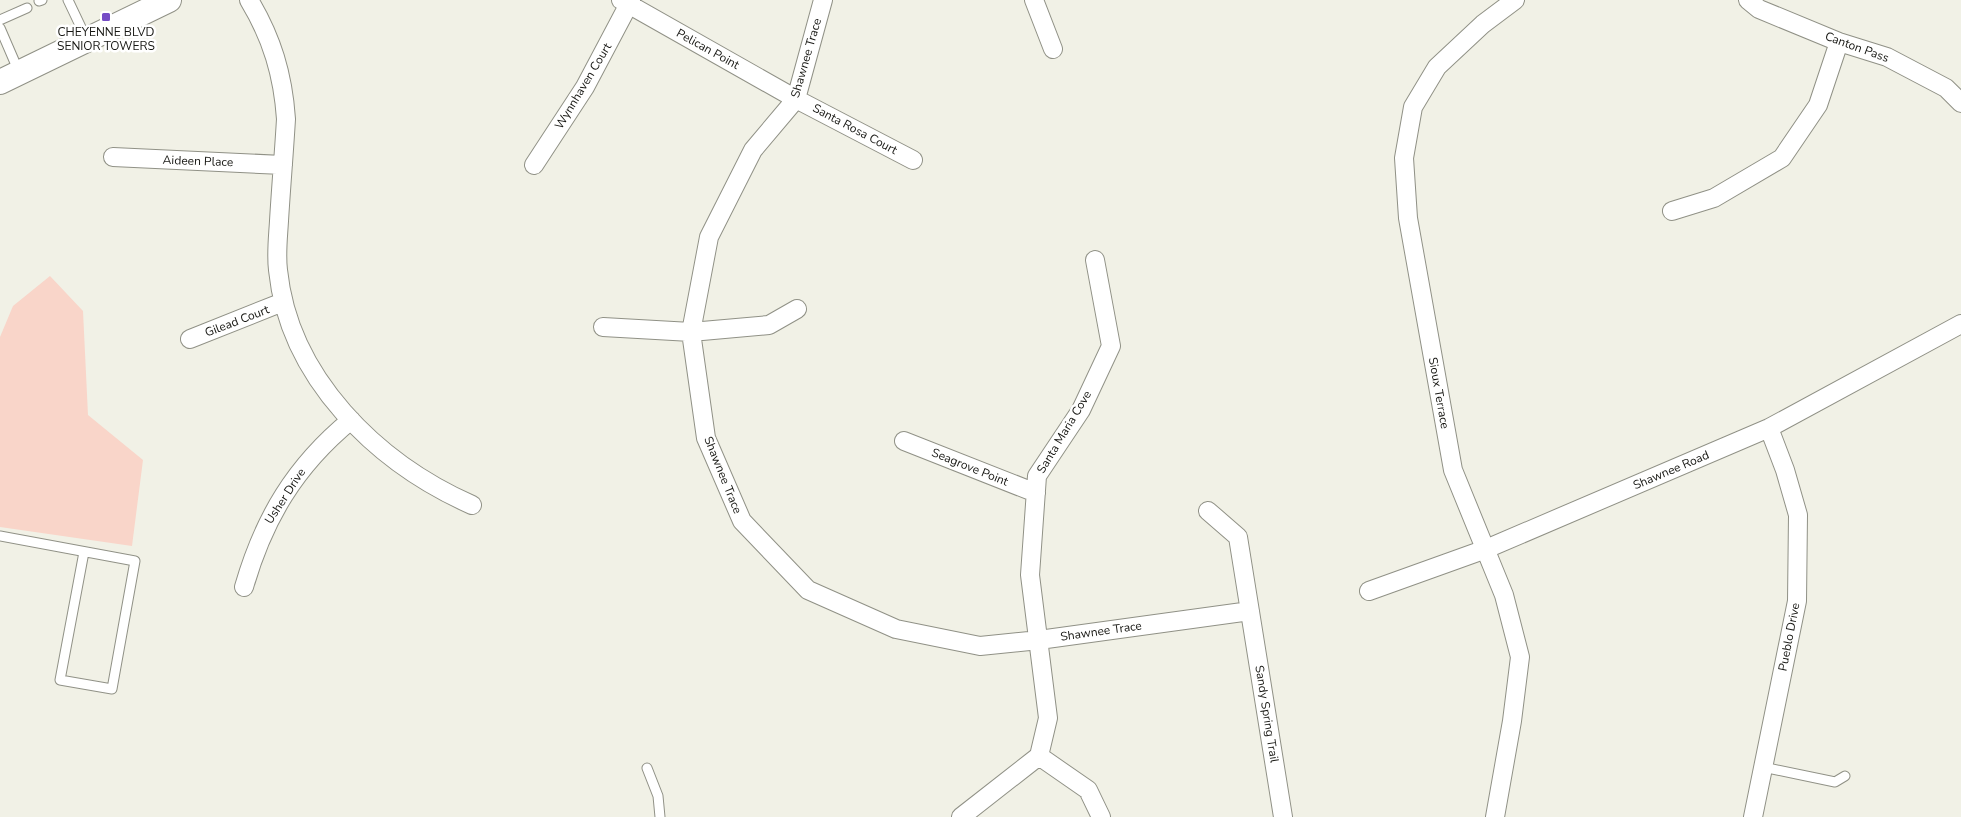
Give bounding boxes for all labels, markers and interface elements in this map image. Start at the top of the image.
marker: CHEYENNE BLVD SENIOR TOWERS [100,11,112,23]
street label: Shawnee Trace [787,16,825,100]
place label: CHEYENNE BLVD SENIOR TOWERS [57,24,155,54]
street label: Pelican Point [674,25,743,73]
street label: Canton Pass [1823,28,1891,66]
street label: Wynnhaven Court [551,39,616,132]
street label: Santa Rosa Court [810,100,901,158]
street label: Aideen Place [162,152,234,170]
street label: Gilead Court [203,301,272,341]
street label: Sioux Terrace [1425,356,1453,430]
street label: Santa Maria Cove [1033,388,1095,476]
street label: Shawnee Trace [700,434,746,516]
street label: Seagrove Point [929,444,1011,490]
street label: Shawnee Road [1631,447,1711,493]
street label: Usher Drive [261,465,309,527]
street label: Pueblo Drive [1775,601,1803,673]
street label: Shawnee Trace [1059,617,1143,645]
street label: Sandy Spring Trail [1251,664,1283,764]

